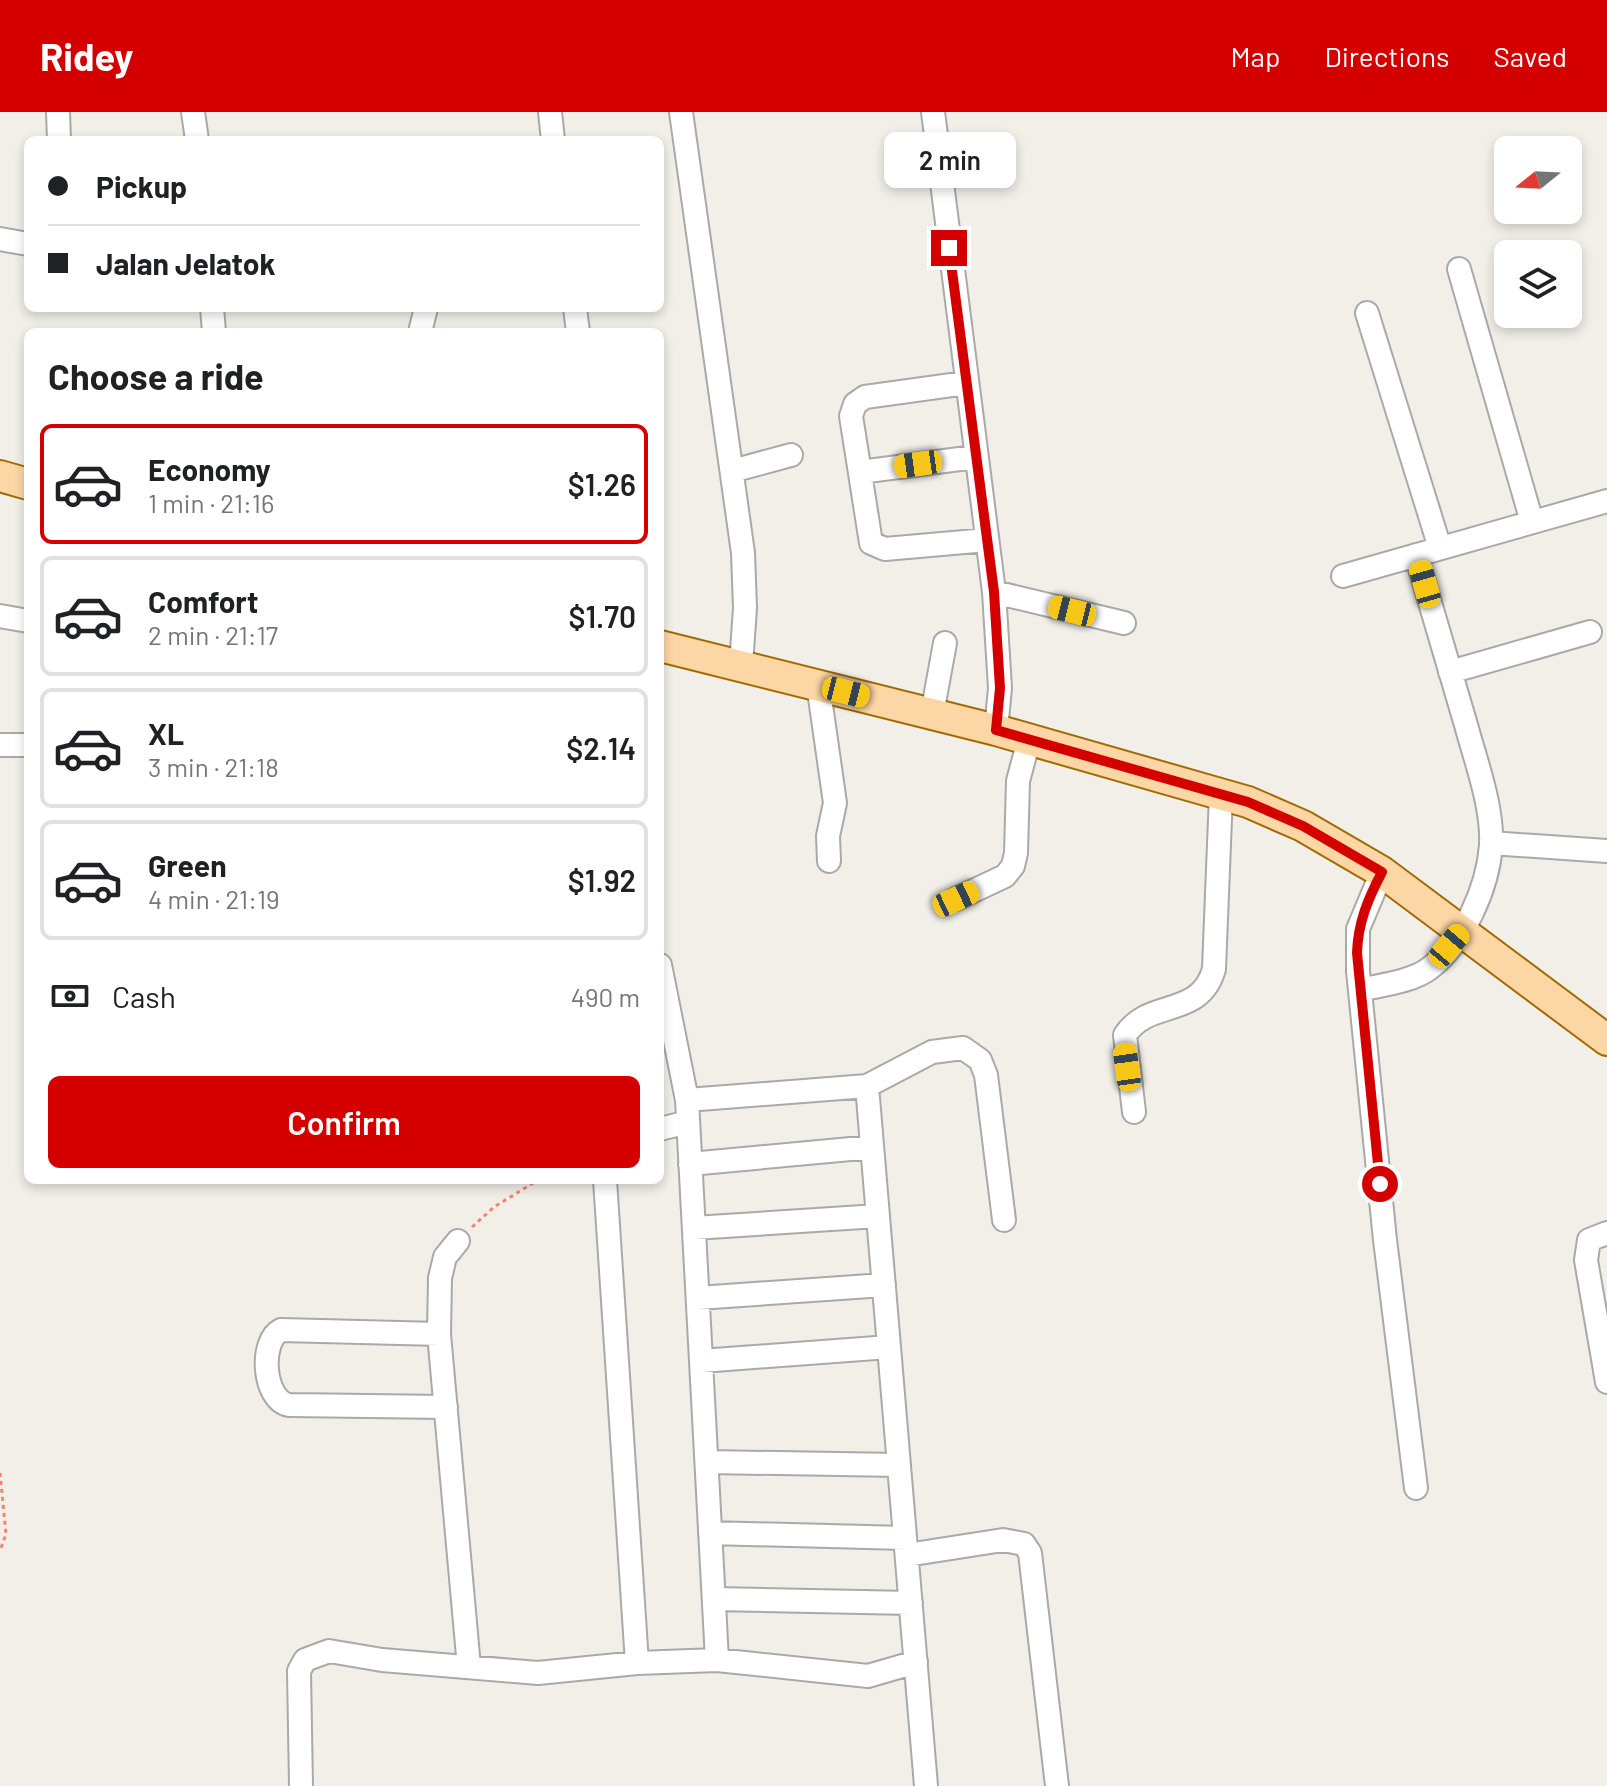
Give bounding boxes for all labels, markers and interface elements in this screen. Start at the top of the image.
text: Ridey [40,33,133,79]
text: Map [1231,39,1280,73]
text: Directions [1324,39,1450,73]
text: Saved [1494,39,1567,73]
callout: 2 min [883,132,1015,188]
north arrow [1494,136,1582,224]
map controls [1494,136,1582,328]
text: 2 min [919,144,981,175]
text: Pickup [96,168,187,204]
route end [931,230,967,266]
button: layers [1494,240,1582,328]
text: Jalan Jelatok [96,245,276,281]
text: Choose a ride [48,354,264,397]
icon: car [52,448,124,520]
car [893,449,943,479]
text: Economy [148,451,271,487]
text: $1.26 [568,466,636,502]
text: 1 min · 21:16 [148,487,274,518]
car [1407,558,1443,610]
icon: car [52,580,124,652]
text: Comfort [148,583,258,619]
car [1046,594,1098,628]
text: $1.70 [569,598,636,634]
text: 2 min · 21:17 [148,619,278,650]
car [820,675,872,709]
icon: car [52,712,124,784]
text: XL [148,715,184,751]
text: $2.14 [566,730,636,766]
text: 3 min · 21:18 [148,751,279,782]
icon: car [52,844,124,916]
text: Green [148,847,227,883]
text: $1.92 [568,862,636,898]
car [929,878,983,920]
text: 4 min · 21:19 [148,883,280,914]
car [1424,920,1474,972]
icon: cash [48,974,92,1018]
text: Cash [112,978,176,1014]
text: 490 m [571,981,640,1012]
car [1112,1042,1142,1092]
button: Confirm [48,1076,640,1168]
route start [1362,1166,1398,1202]

